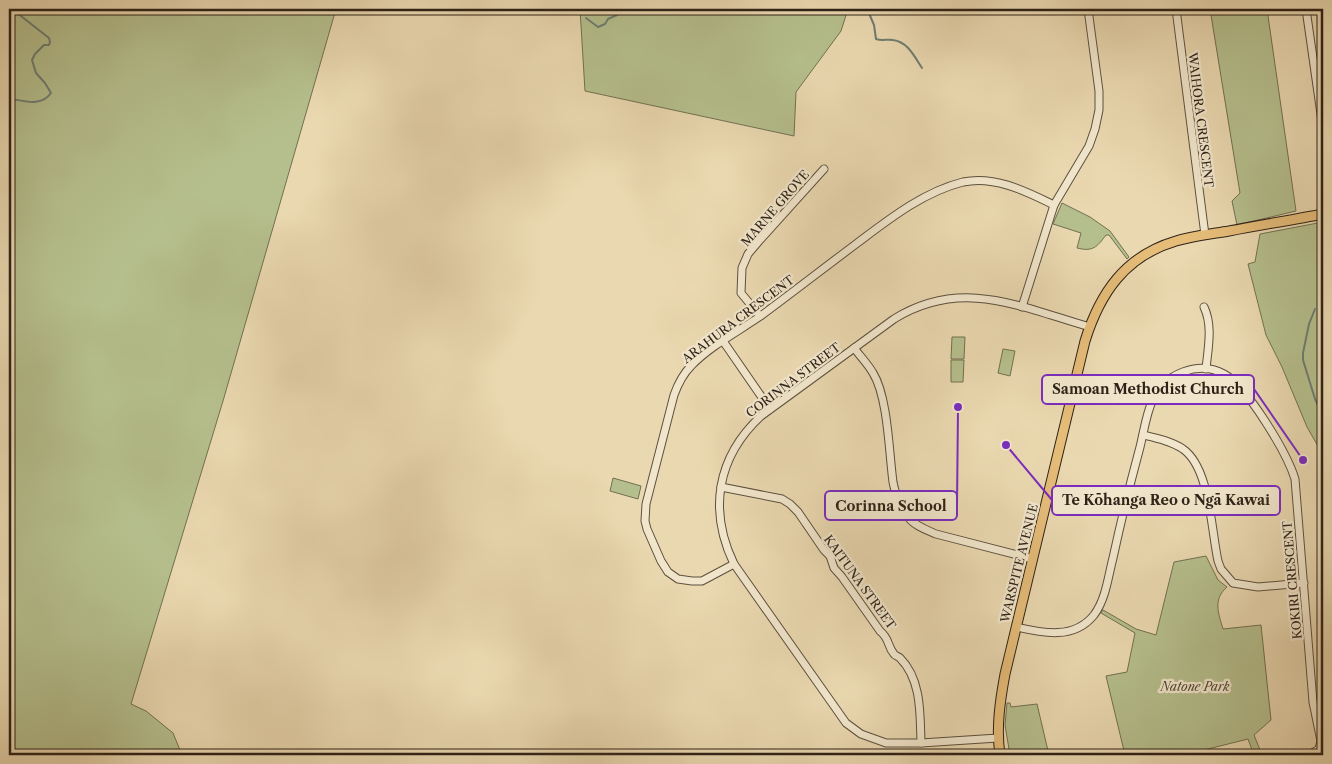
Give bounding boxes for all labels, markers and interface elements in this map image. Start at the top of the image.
street label: WAIHORA CRESCENT [1185,51,1217,188]
street label: MARNE GROVE [738,167,812,249]
street label: ARAHURA CRESCENT [678,272,797,367]
street label: CORINNA STREET [743,340,843,420]
callout: Samoan Methodist Church [1042,375,1254,404]
text: Samoan Methodist Church [1052,380,1244,398]
callout: Te Kōhanga Reo o Ngā Kawai [1052,486,1280,515]
callout: Corinna School [825,491,957,520]
text: Te Kōhanga Reo o Ngā Kawai [1062,491,1270,509]
text: Corinna School [835,497,947,515]
street label: WARSPITE AVENUE [997,502,1041,625]
street label: KOKIRI CRESCENT [1279,520,1305,640]
street label: KAITUNA STREET [821,532,899,632]
park label: Natone Park [1160,679,1230,694]

